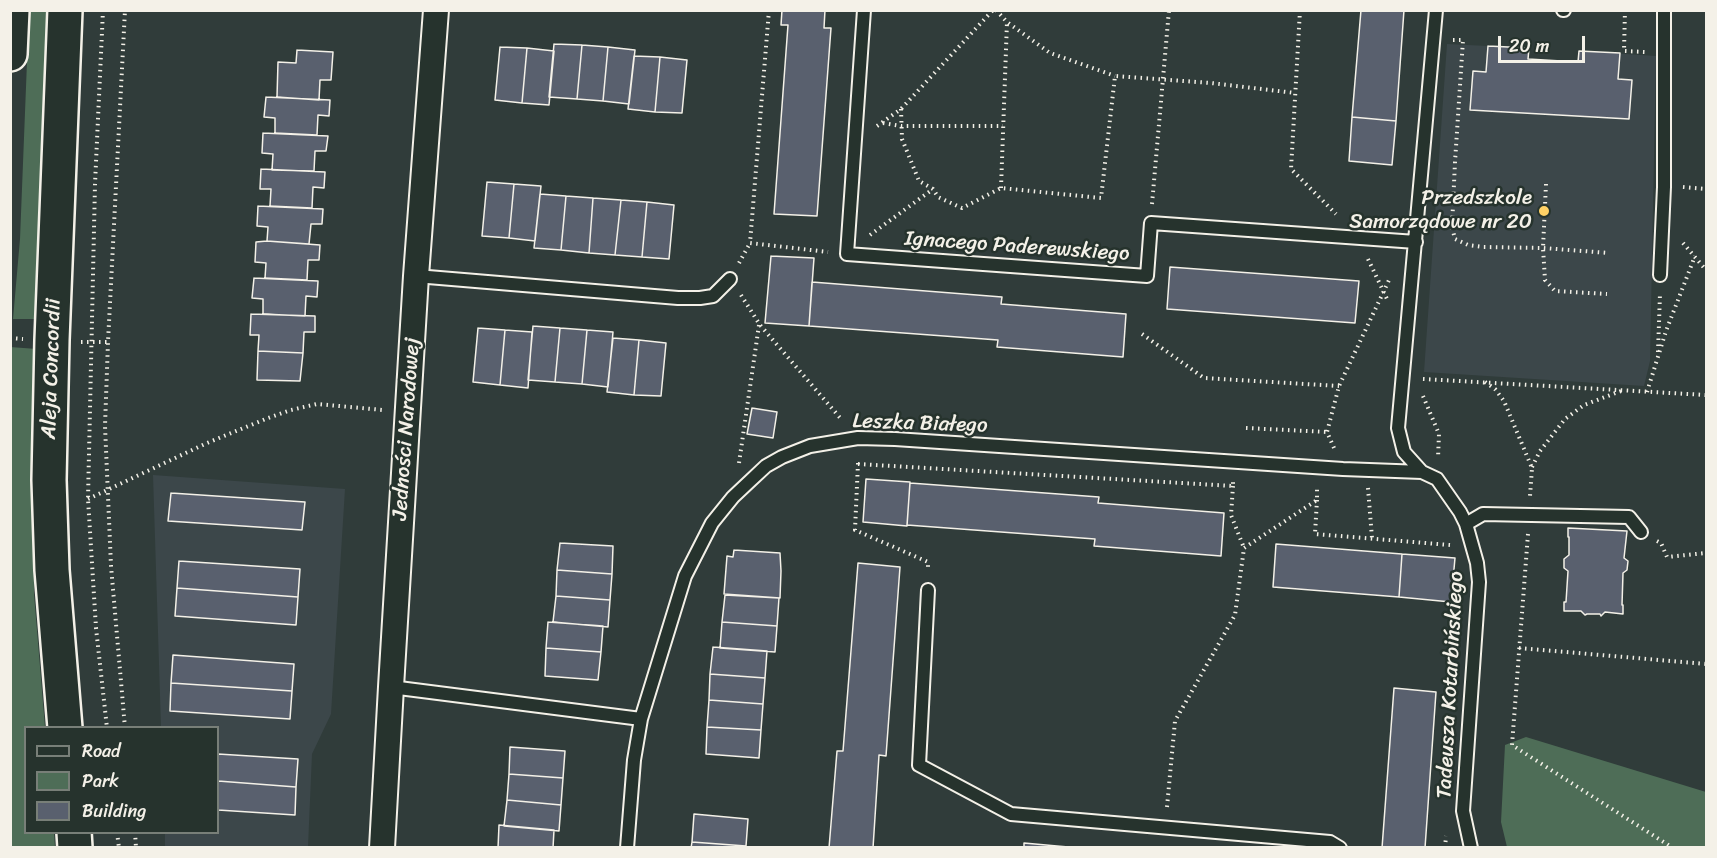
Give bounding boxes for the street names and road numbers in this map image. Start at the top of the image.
street label: Ignacego Paderewskiego [904,227,1130,267]
street label: Aleja Concordii [37,298,67,440]
street label: Jedności Narodowej [388,337,426,521]
street label: Leszka Białego [852,409,988,439]
street label: Tadeusza Kotarbińskiego [1432,571,1470,799]

